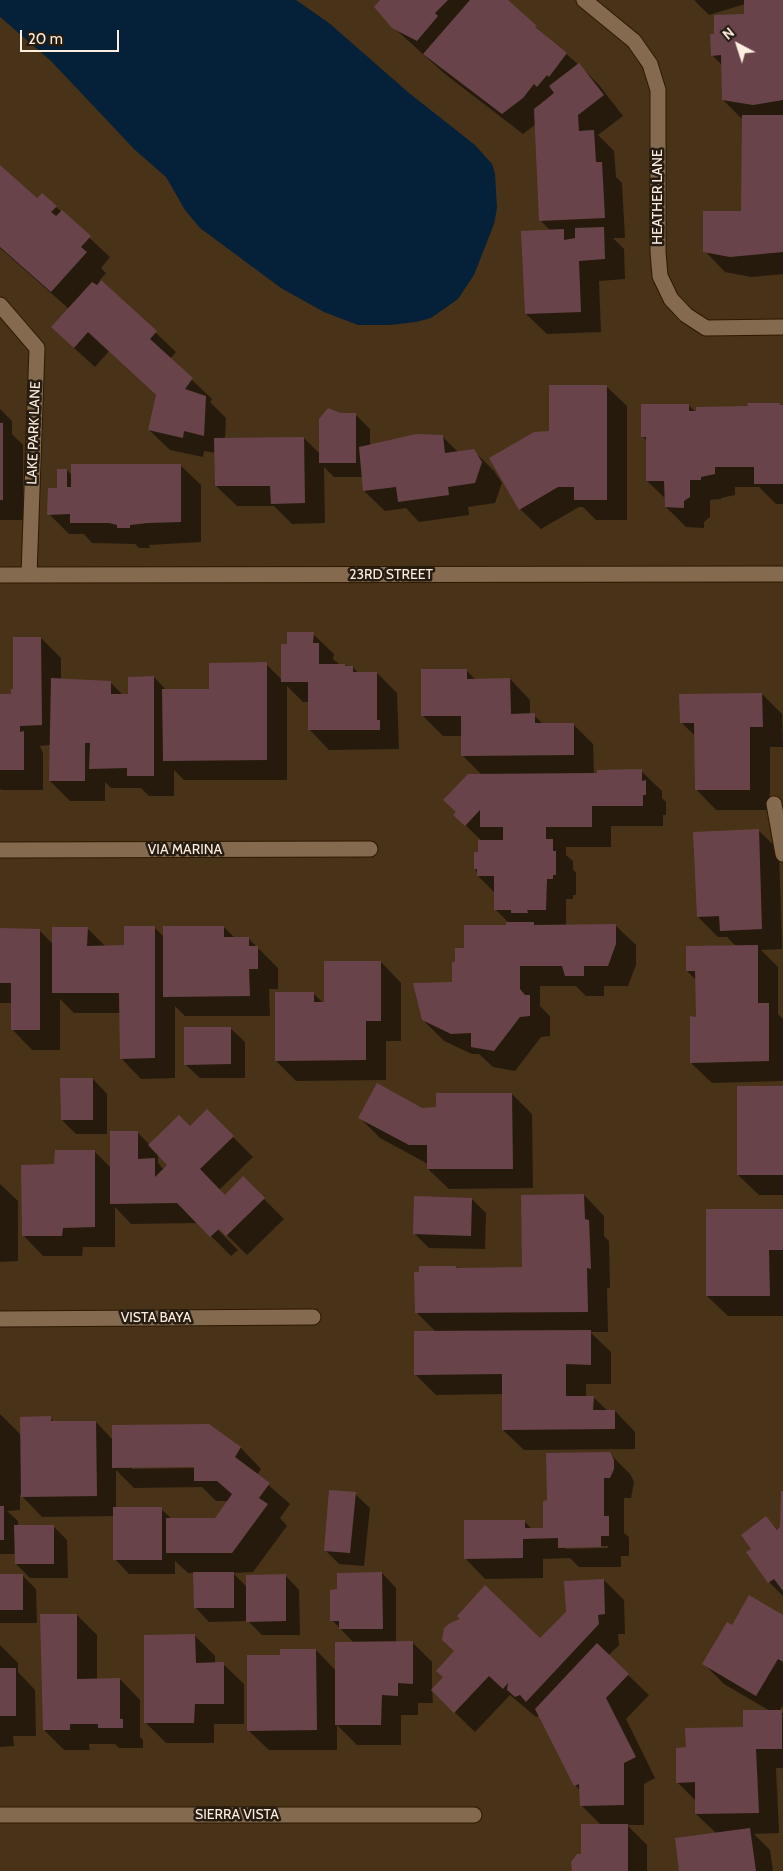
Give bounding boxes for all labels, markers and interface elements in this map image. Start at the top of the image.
scale bar [22,20,121,52]
north arrow [713,20,763,70]
text: N [719,23,738,44]
text: 20 m [28,30,63,48]
street label: HEATHER LANE [650,149,666,245]
street label: LAKE PARK LANE [24,381,44,485]
street label: 23RD STREET [349,567,433,583]
street label: VIA MARINA [148,842,222,858]
street label: VISTA BAYA [121,1310,191,1326]
street label: SIERRA VISTA [195,1807,279,1823]

